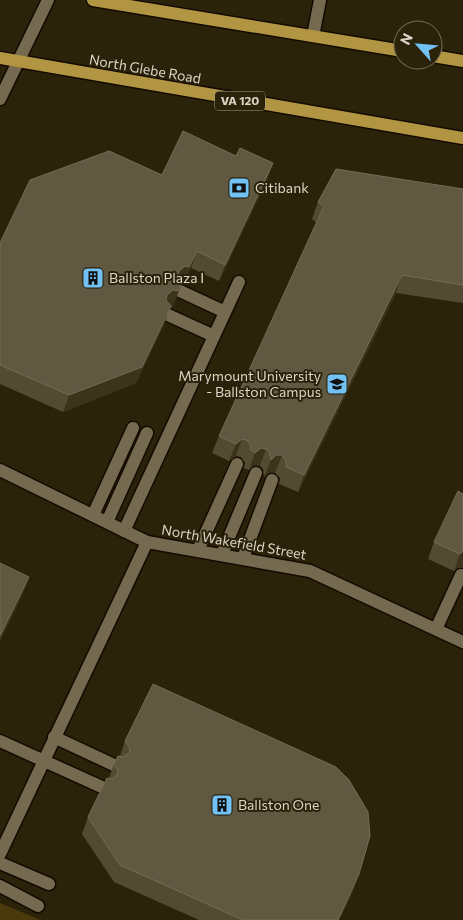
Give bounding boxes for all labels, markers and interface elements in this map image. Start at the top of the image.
north arrow [393,20,443,70]
text: N [396,30,416,47]
street label: North Glebe Road [88,50,202,87]
road number: VA 120 [215,92,265,110]
bank icon: Citibank [227,176,251,200]
place label: Citibank [255,179,309,196]
building icon: Ballston Plaza I [81,266,105,290]
place label: Ballston Plaza I [109,269,204,286]
place label: Marymount University - Ballston Campus [178,367,321,400]
school or university icon: Marymount University - Ballston Campus [325,372,349,396]
street label: North Wakefield Street [160,520,308,563]
building icon: Ballston One [210,793,234,817]
place label: Ballston One [238,796,319,813]

